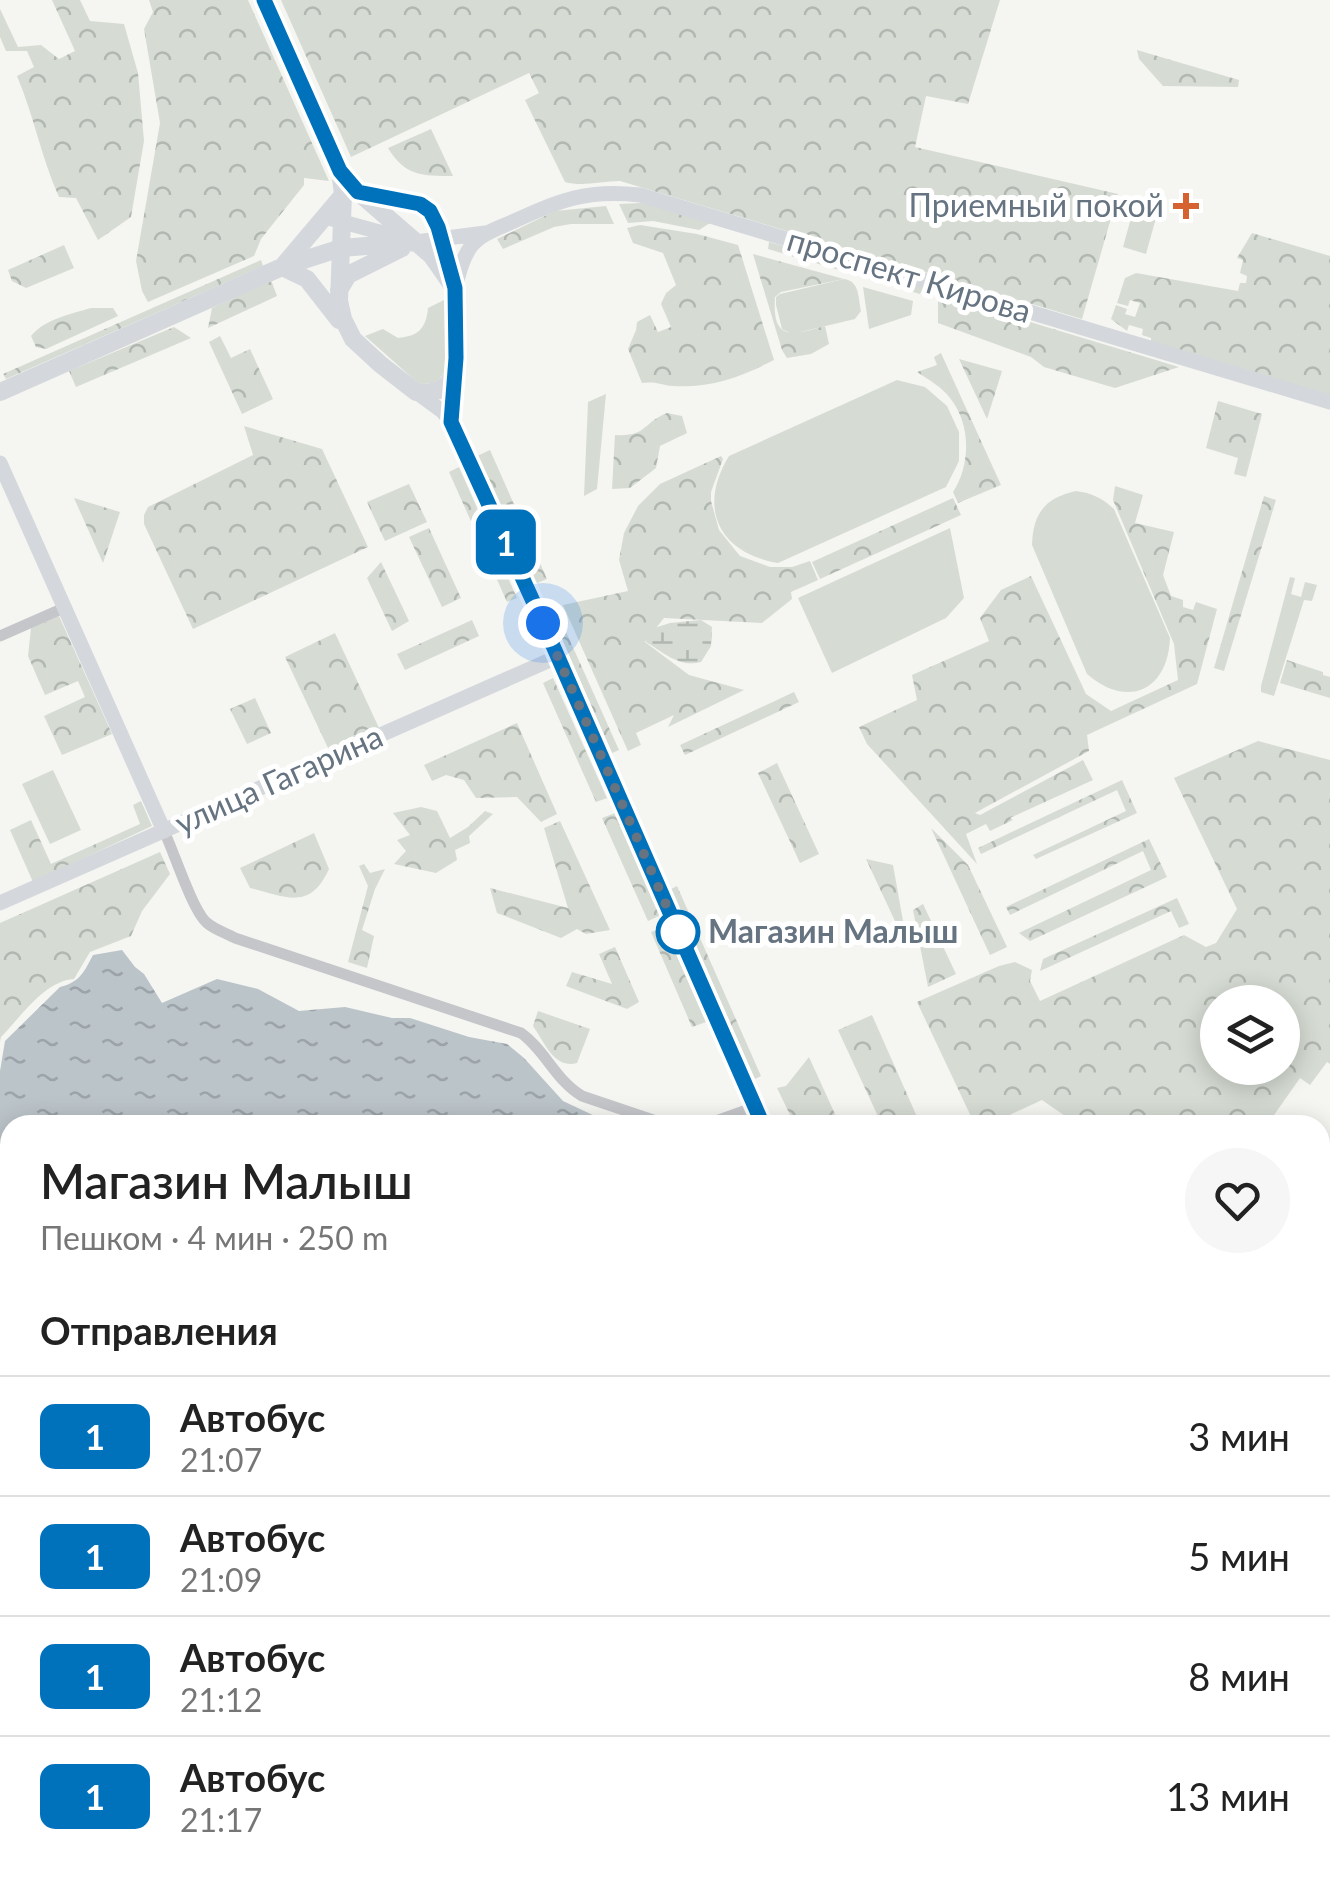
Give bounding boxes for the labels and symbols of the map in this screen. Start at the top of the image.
place label: Приемный покой [909,185,1164,224]
marker: Приемный покой [1173,193,1199,219]
street label: проспект Кирова [783,219,1036,330]
line badge: 1 [474,510,538,574]
your location [518,598,568,648]
street label: улица Гагарина [169,715,388,842]
marker: Магазин Малыш [657,911,699,953]
place label: Магазин Малыш [708,911,958,950]

